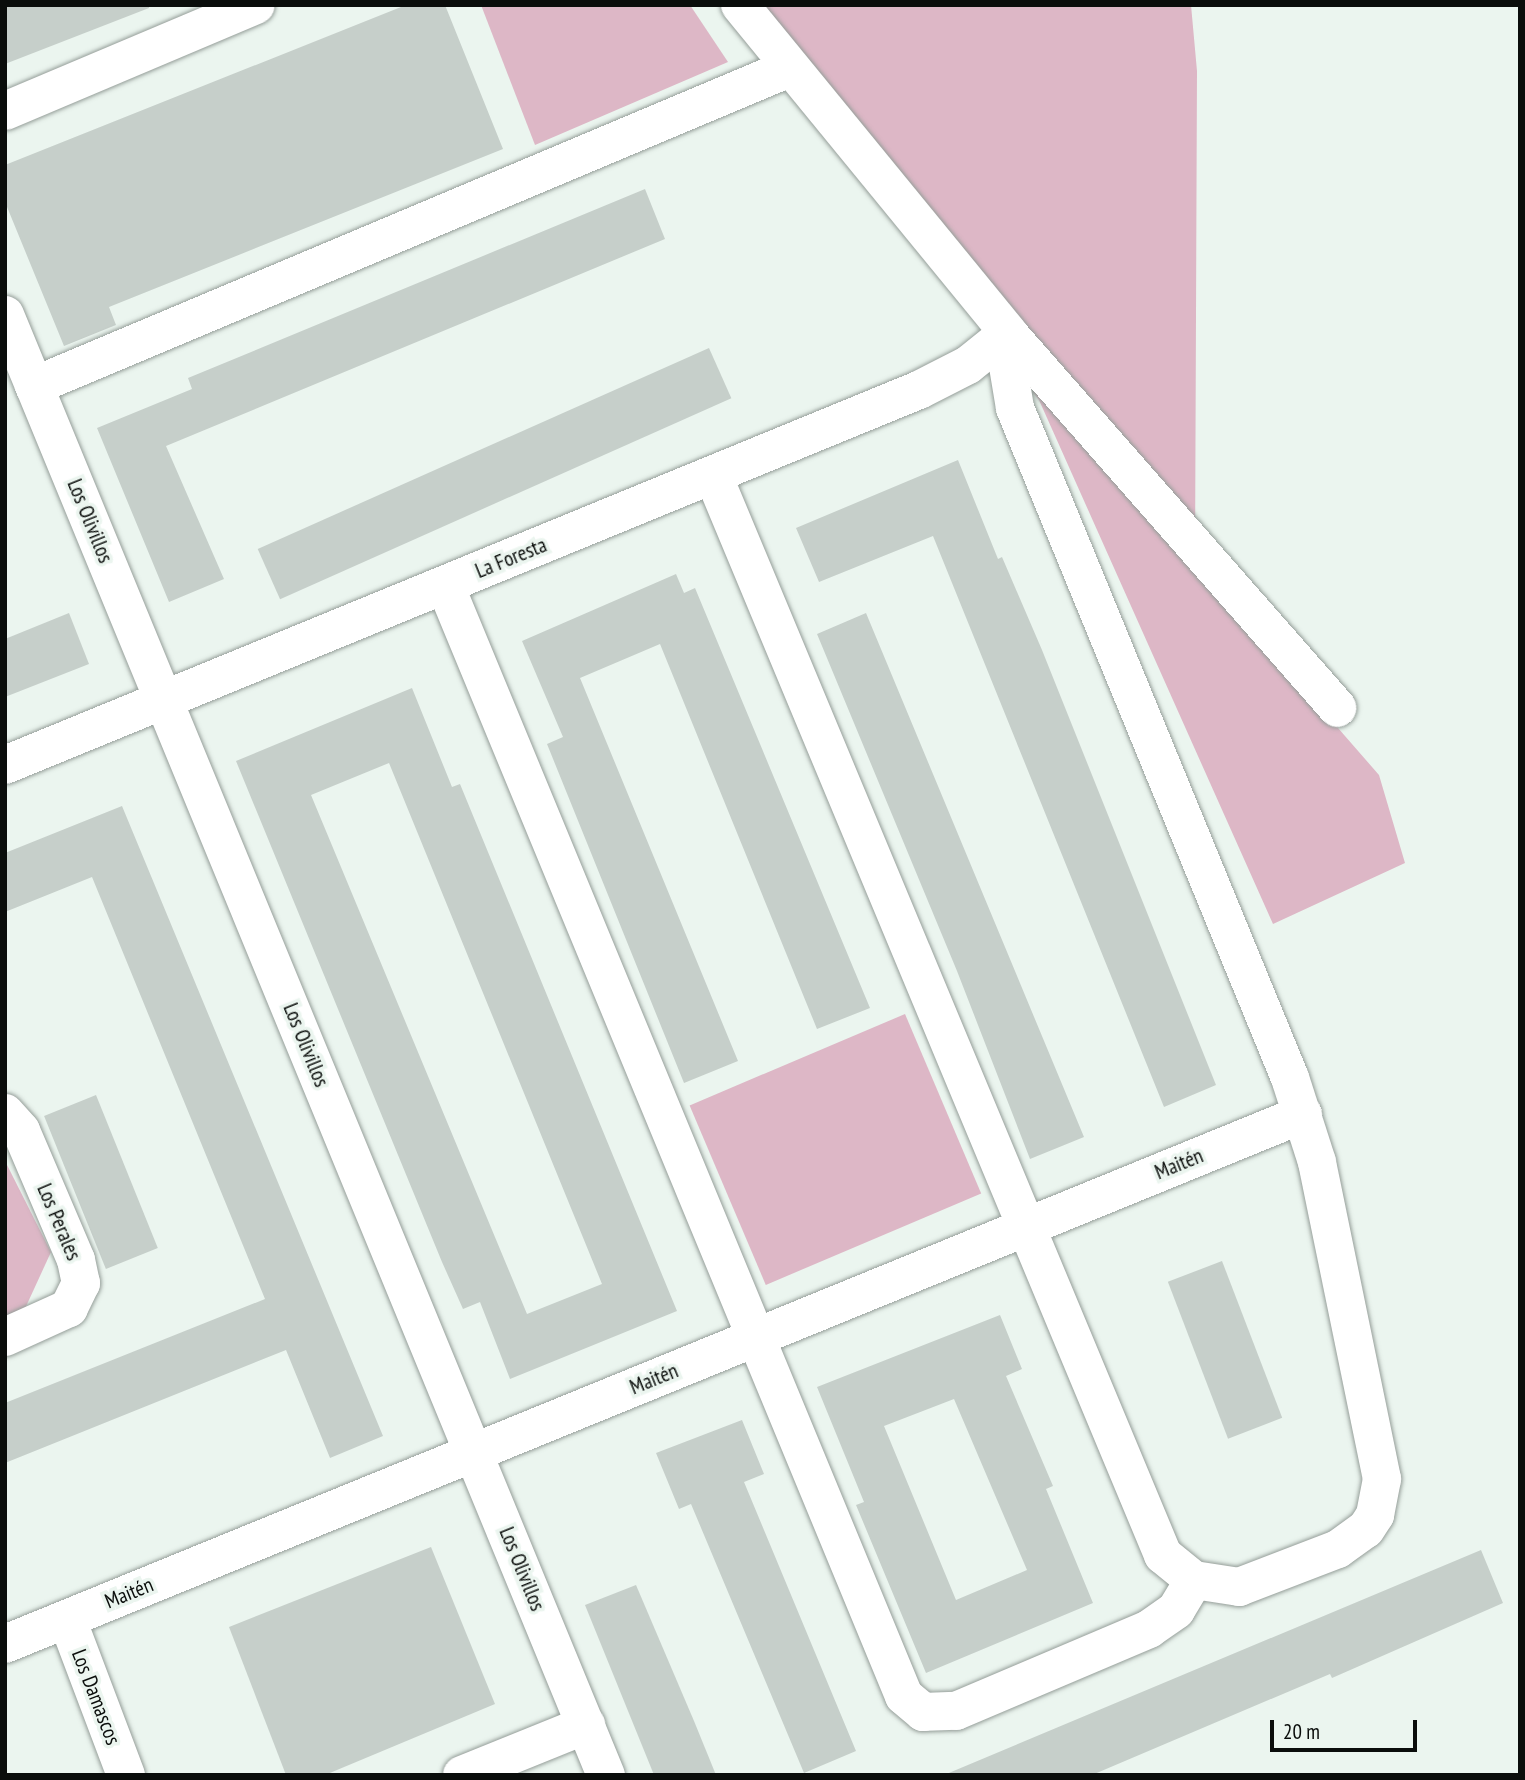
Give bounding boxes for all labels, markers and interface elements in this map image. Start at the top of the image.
street label: Los Olivillos [62,475,118,567]
street label: La Foresta [472,532,550,584]
street label: Los Olivillos [278,999,334,1091]
street label: Maitén [1151,1143,1207,1185]
street label: Los Perales [32,1180,86,1264]
street label: Maitén [626,1358,682,1400]
street label: Los Olivillos [494,1523,550,1615]
street label: Maitén [101,1572,157,1614]
street label: Los Damascos [66,1646,126,1748]
scale bar [1273,1706,1420,1750]
text: 20 m [1283,1718,1320,1745]

